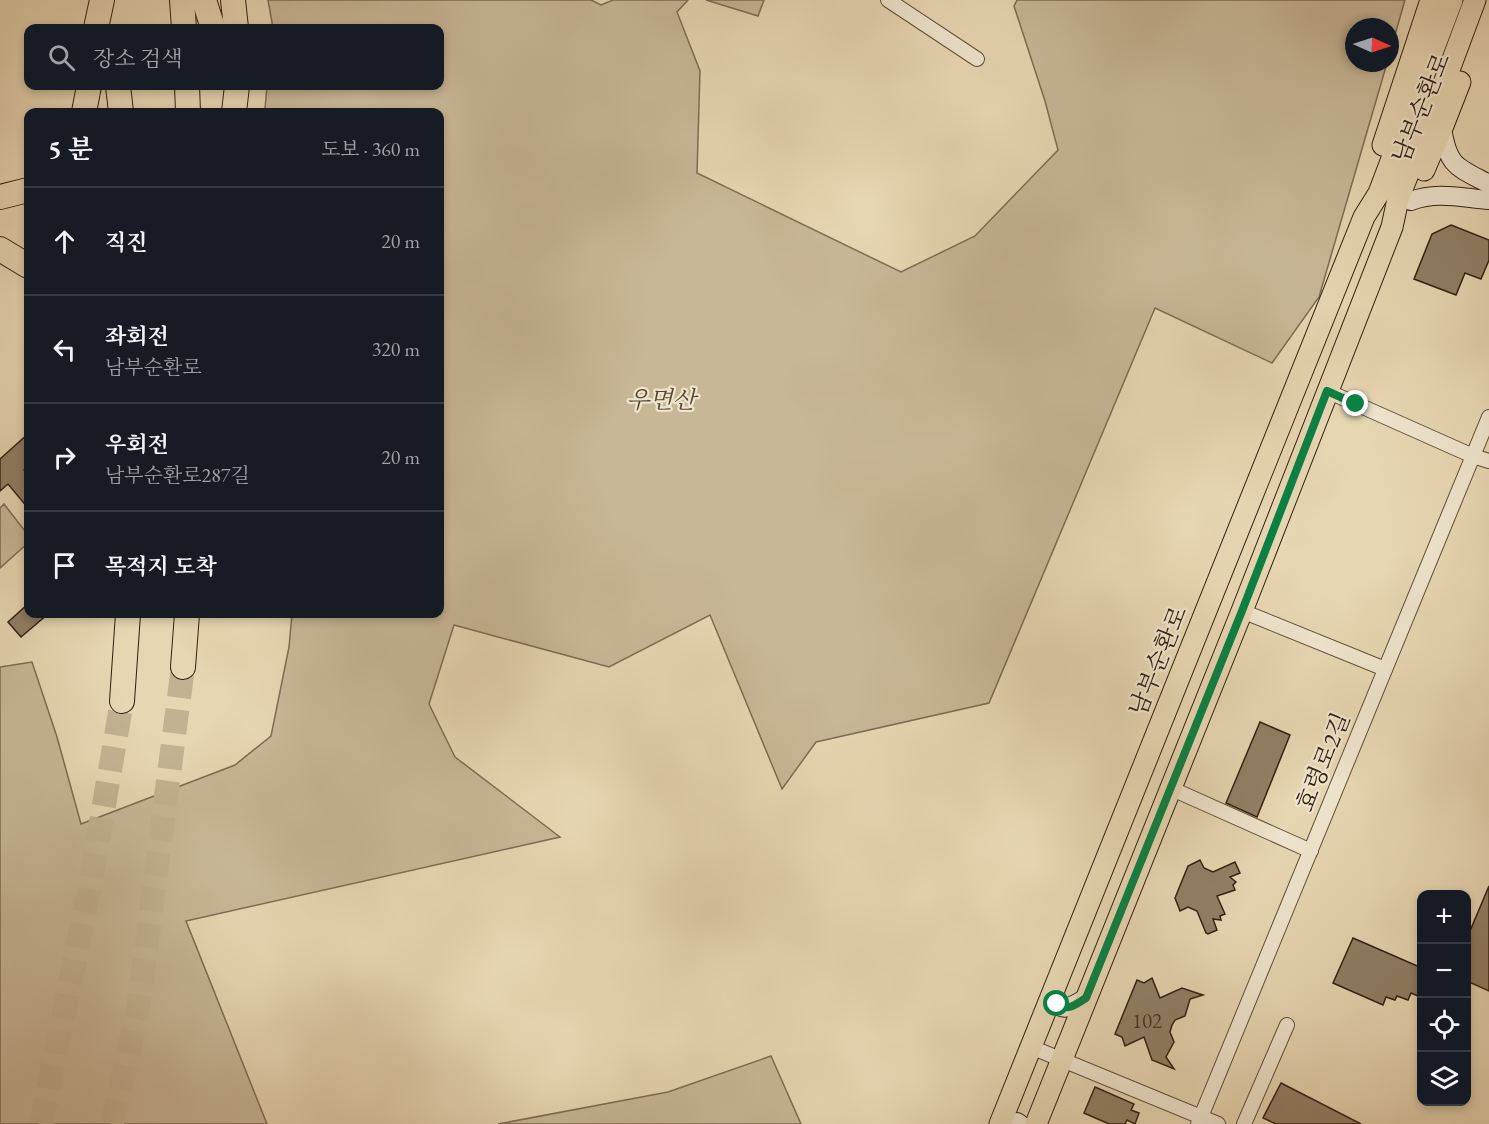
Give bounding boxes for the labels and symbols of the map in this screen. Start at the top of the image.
north arrow [1345,18,1399,72]
street label: 남부순환로 [1384,48,1457,167]
park label: 우면산 [626,384,700,415]
route end [1342,390,1368,416]
street label: 남부순환로 [1121,601,1194,720]
street label: 효령로2길 [1289,708,1356,816]
route start [1043,990,1069,1016]
house number: 102 [1132,1007,1162,1034]

